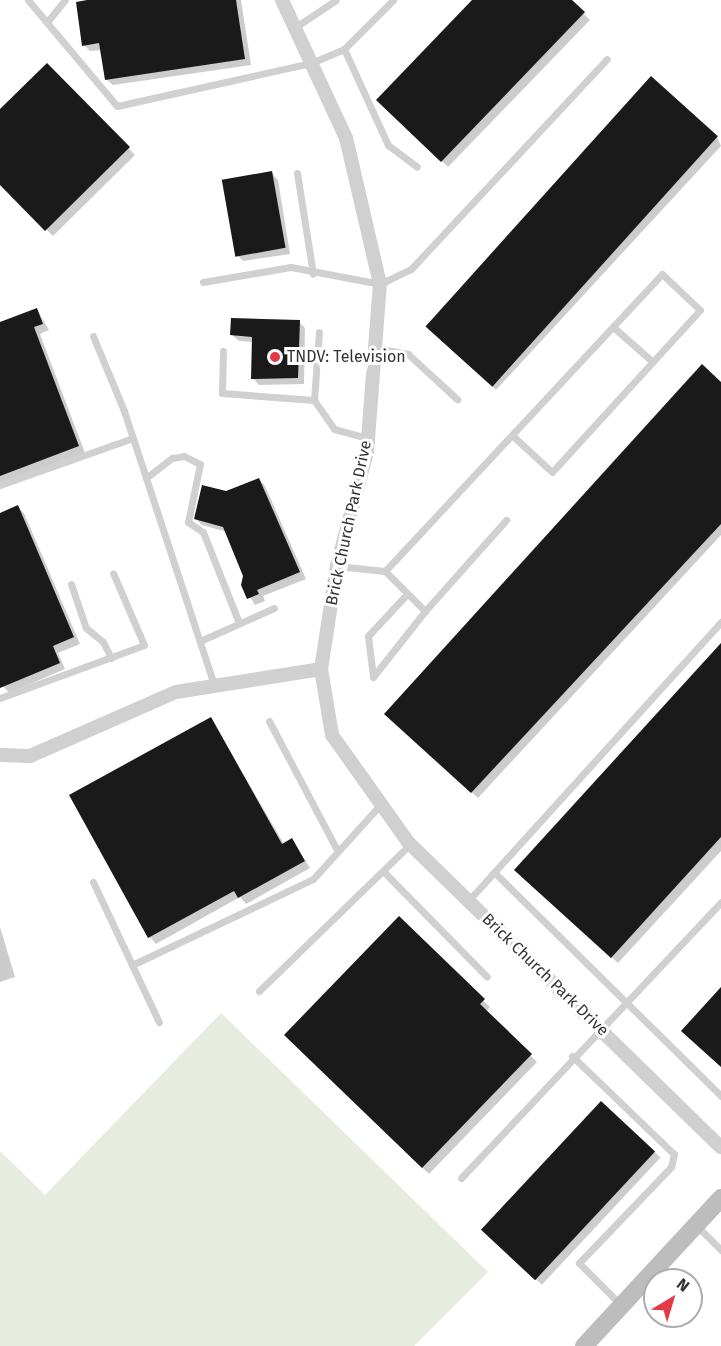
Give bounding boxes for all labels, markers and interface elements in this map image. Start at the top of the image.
place label: TNDV: Television [287,347,406,367]
marker: TNDV: Television [268,350,282,364]
street label: Brick Church Park Drive [322,439,376,607]
street label: Brick Church Park Drive [478,910,612,1040]
north arrow [643,1268,703,1328]
text: N [673,1274,693,1296]

